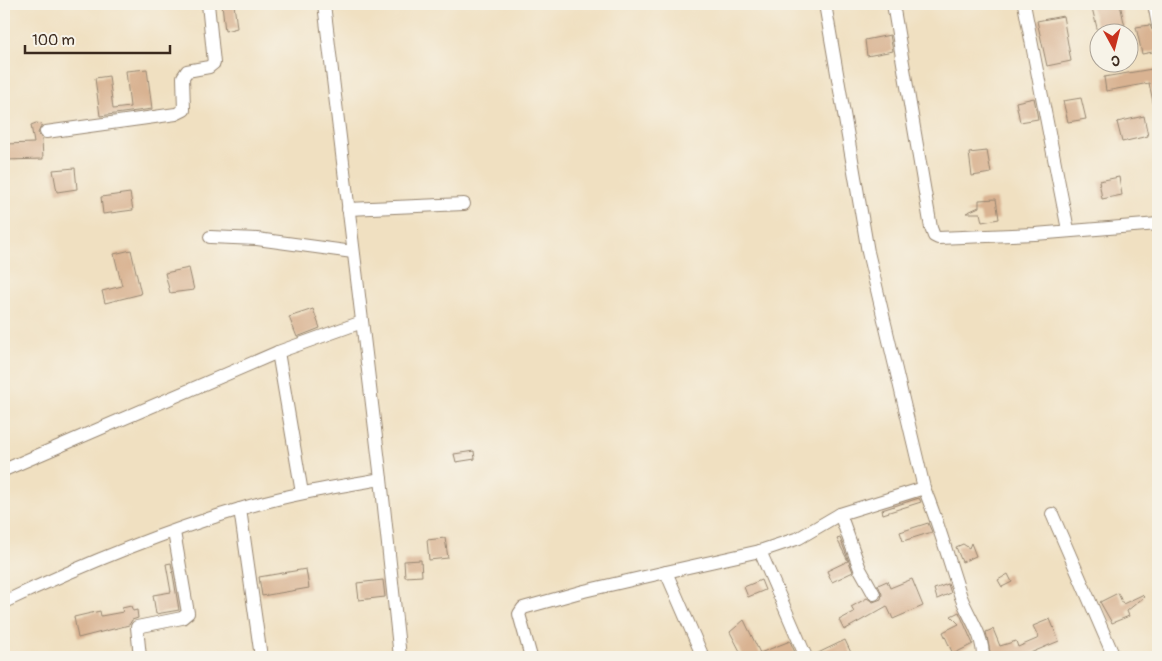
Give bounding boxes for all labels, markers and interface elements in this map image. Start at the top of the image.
scale bar [25,22,170,54]
north arrow [1090,22,1140,72]
text: 100 m [32,31,75,50]
text: С [1110,51,1121,69]

